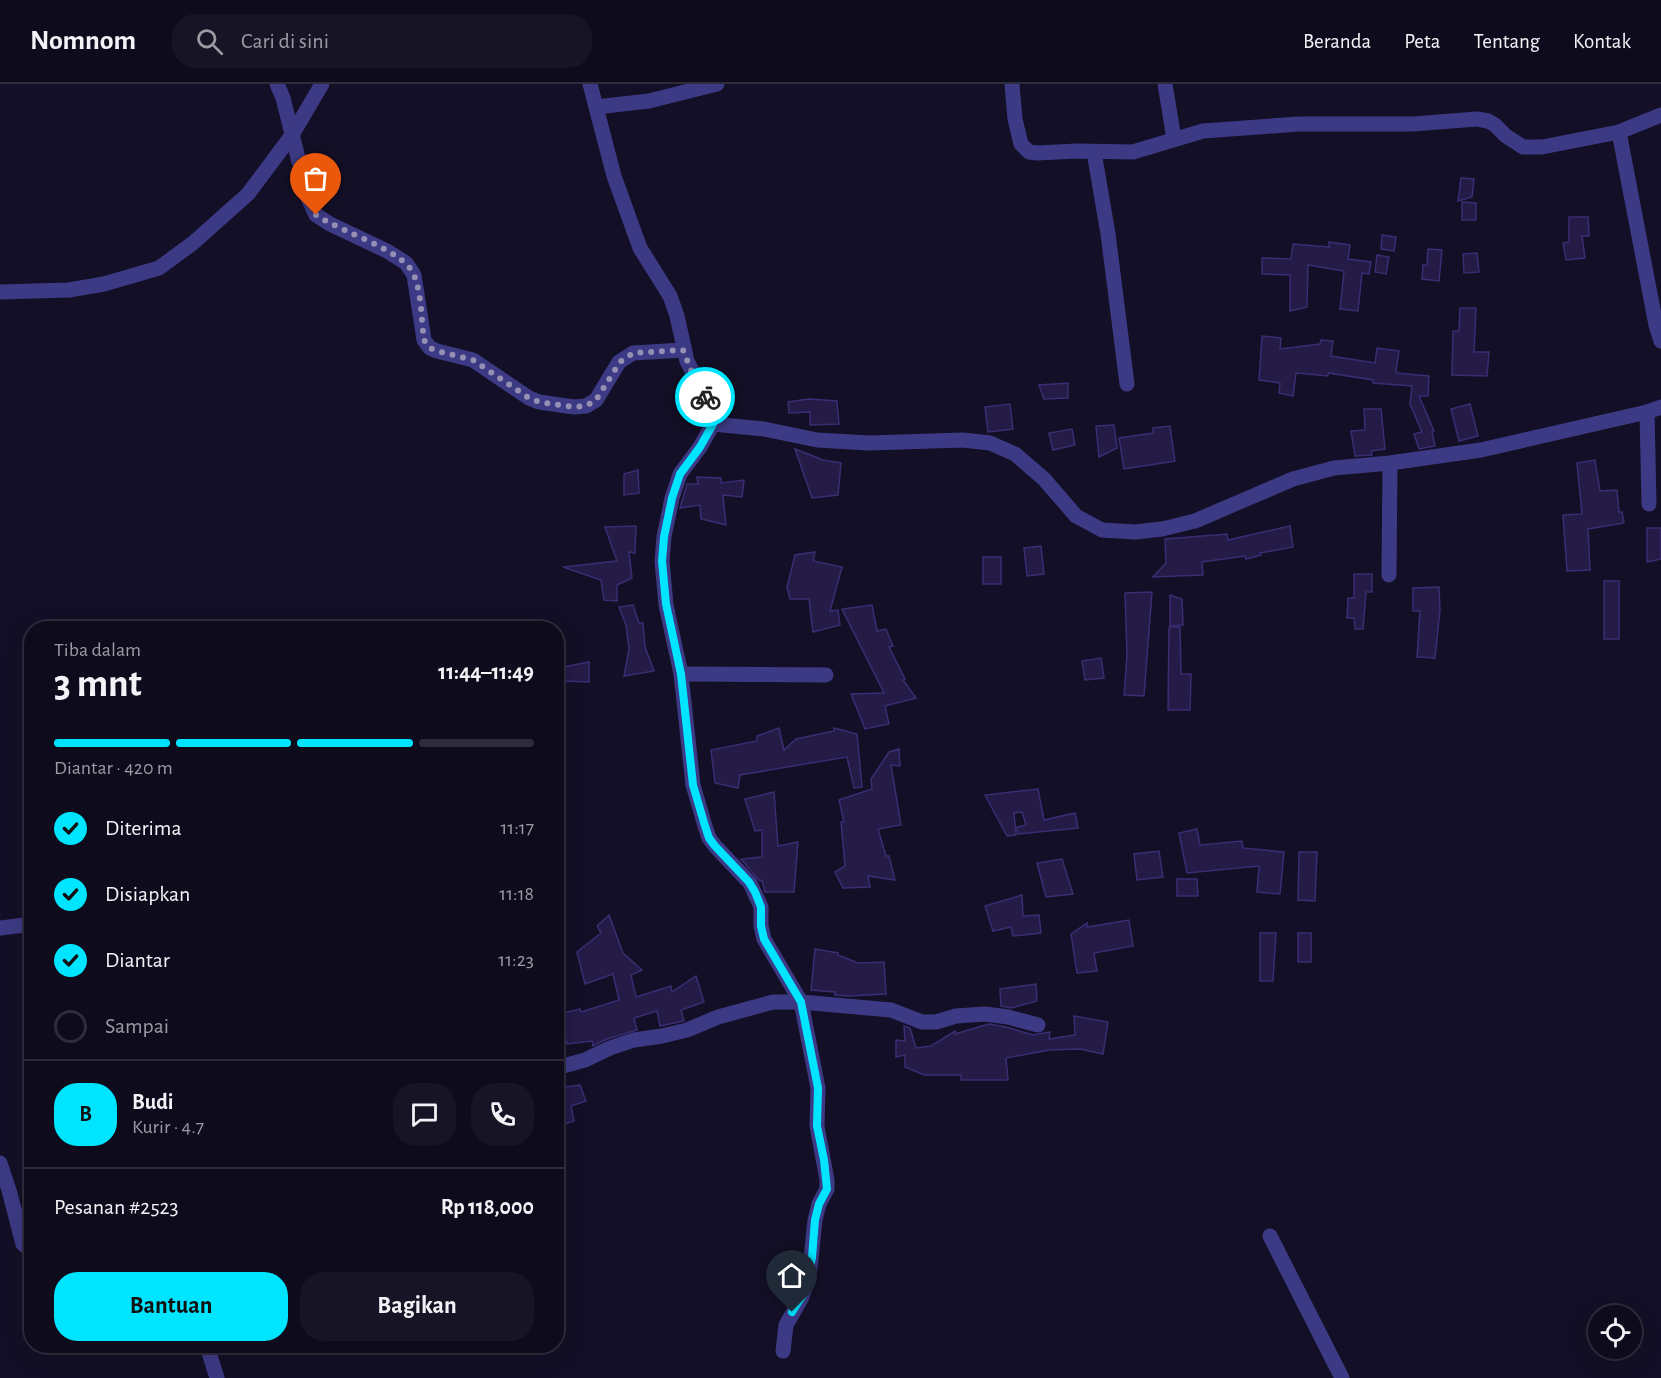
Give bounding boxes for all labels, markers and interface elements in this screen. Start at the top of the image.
search box [172,14,592,68]
icon: search [193,25,226,58]
text: Nomnom [30,27,136,55]
text: Cari di sini [241,30,329,52]
text: Beranda [1303,31,1371,52]
text: Peta [1404,31,1440,52]
text: Tentang [1473,31,1540,52]
text: Kontak [1573,31,1631,52]
pin [290,153,341,215]
icon: bag [299,162,332,195]
courier [675,367,735,427]
icon: bike [689,381,722,414]
text: Tiba dalam [54,640,141,660]
text: 11:44–11:49 [438,661,534,683]
text: 3 mnt [54,665,142,704]
text: Diantar · 420 m [54,758,173,778]
icon: check [54,812,87,845]
text: Diterima [105,817,182,839]
text: 11:17 [500,818,534,838]
icon: check [54,878,87,911]
text: Disiapkan [105,883,190,905]
text: 11:18 [499,884,534,904]
icon: check [54,944,87,977]
text: Diantar [105,949,170,971]
text: 11:23 [498,950,534,970]
text: Sampai [105,1015,169,1037]
button: chat [393,1083,456,1146]
button: phone [471,1083,534,1146]
text: Budi [132,1091,174,1113]
text: B [79,1103,92,1125]
text: Kurir · 4.7 [132,1117,204,1137]
text: Pesanan #2523 [54,1196,179,1218]
text: Rp 118,000 [441,1196,534,1218]
pin [766,1250,817,1312]
icon: home [775,1259,808,1292]
button: Bantuan [54,1272,288,1341]
button: Bagikan [300,1272,534,1341]
map controls [1588,1305,1642,1359]
button: locate [1588,1305,1642,1359]

